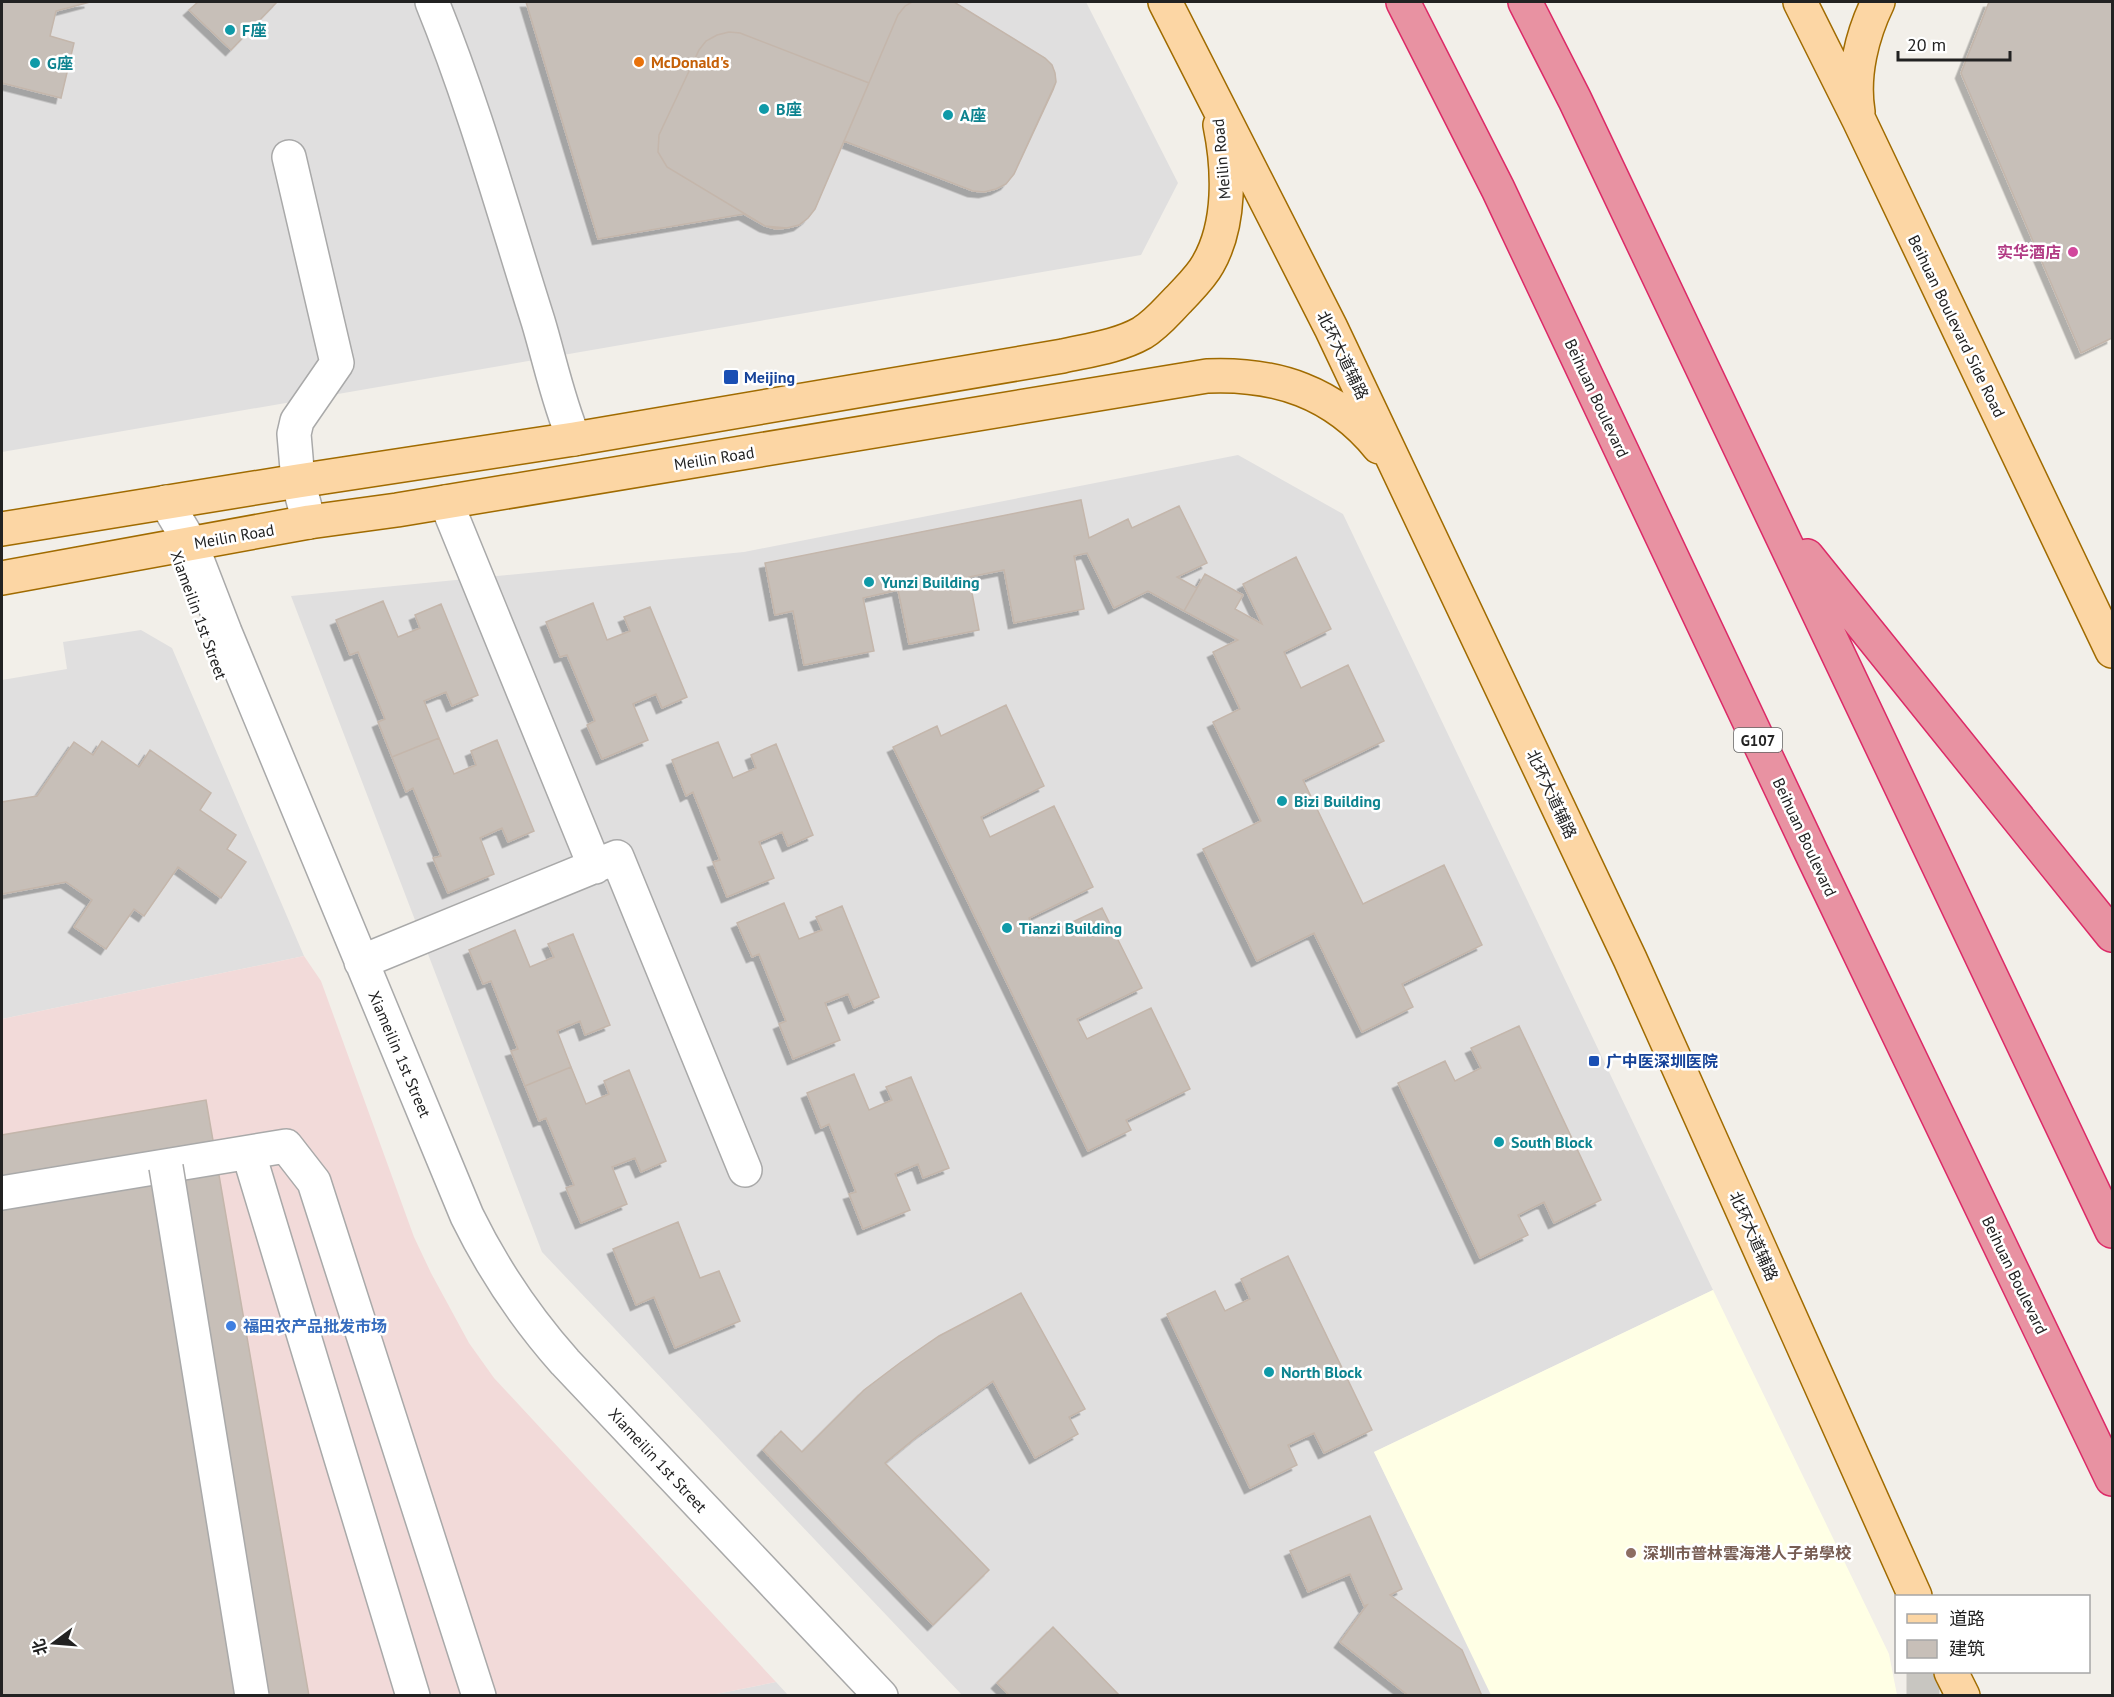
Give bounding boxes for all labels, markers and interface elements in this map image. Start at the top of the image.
place label: F座 [242,20,266,40]
marker: F座 [223,23,237,37]
scale bar [1898,24,2010,62]
text: 20 m [1907,33,1946,56]
place label: McDonald's [651,52,730,72]
place label: G座 [47,53,73,73]
marker: McDonald's [632,55,646,69]
marker: G座 [28,56,42,70]
place label: B座 [776,99,801,119]
marker: B座 [757,102,771,116]
place label: A座 [960,105,986,125]
marker: A座 [941,108,955,122]
street label: Meilin Road [1208,118,1234,200]
street label: Beihuan Boulevard Side Road [1904,231,2010,421]
place label: 实华酒店 [1997,242,2061,262]
marker: 实华酒店 [2066,245,2080,259]
street label: 北环大道辅路 [1313,307,1373,403]
street label: Beihuan Boulevard [1561,335,1633,461]
place label: Meijing [744,367,795,387]
marker: Meijing [722,368,740,386]
street label: Meilin Road [672,442,756,474]
street label: Meilin Road [192,519,276,553]
street label: Xiameilin 1st Street [166,548,232,683]
place label: Yunzi Building [880,572,980,592]
marker: Yunzi Building [862,575,876,589]
road number: G107 [1734,728,1782,752]
street label: 北环大道辅路 [1523,746,1581,842]
street label: Beihuan Boulevard [1769,774,1841,900]
place label: Bizi Building [1294,791,1381,811]
marker: Bizi Building [1275,794,1289,808]
place label: Tianzi Building [1019,918,1122,938]
marker: Tianzi Building [1000,921,1014,935]
street label: Xiameilin 1st Street [364,988,436,1121]
place label: 广中医深圳医院 [1606,1051,1718,1071]
marker: 广中医深圳医院 [1587,1054,1601,1068]
place label: South Block [1511,1132,1593,1152]
marker: South Block [1492,1135,1506,1149]
street label: 北环大道辅路 [1725,1188,1783,1284]
street label: Beihuan Boulevard [1978,1213,2052,1337]
place label: 福田农产品批发市场 [243,1316,387,1336]
marker: 福田农产品批发市场 [224,1319,238,1333]
place label: North Block [1281,1362,1362,1382]
marker: North Block [1262,1365,1276,1379]
street label: Xiameilin 1st Street [604,1404,712,1517]
place label: 深圳市普林雲海港人子弟學校 [1643,1543,1852,1563]
marker: 深圳市普林雲海港人子弟學校 [1624,1546,1638,1560]
legend [1895,1595,2090,1673]
text: 道路 [1949,1607,1985,1630]
north arrow [24,1613,84,1673]
text: 北 [28,1637,51,1658]
text: 建筑 [1949,1637,1985,1660]

